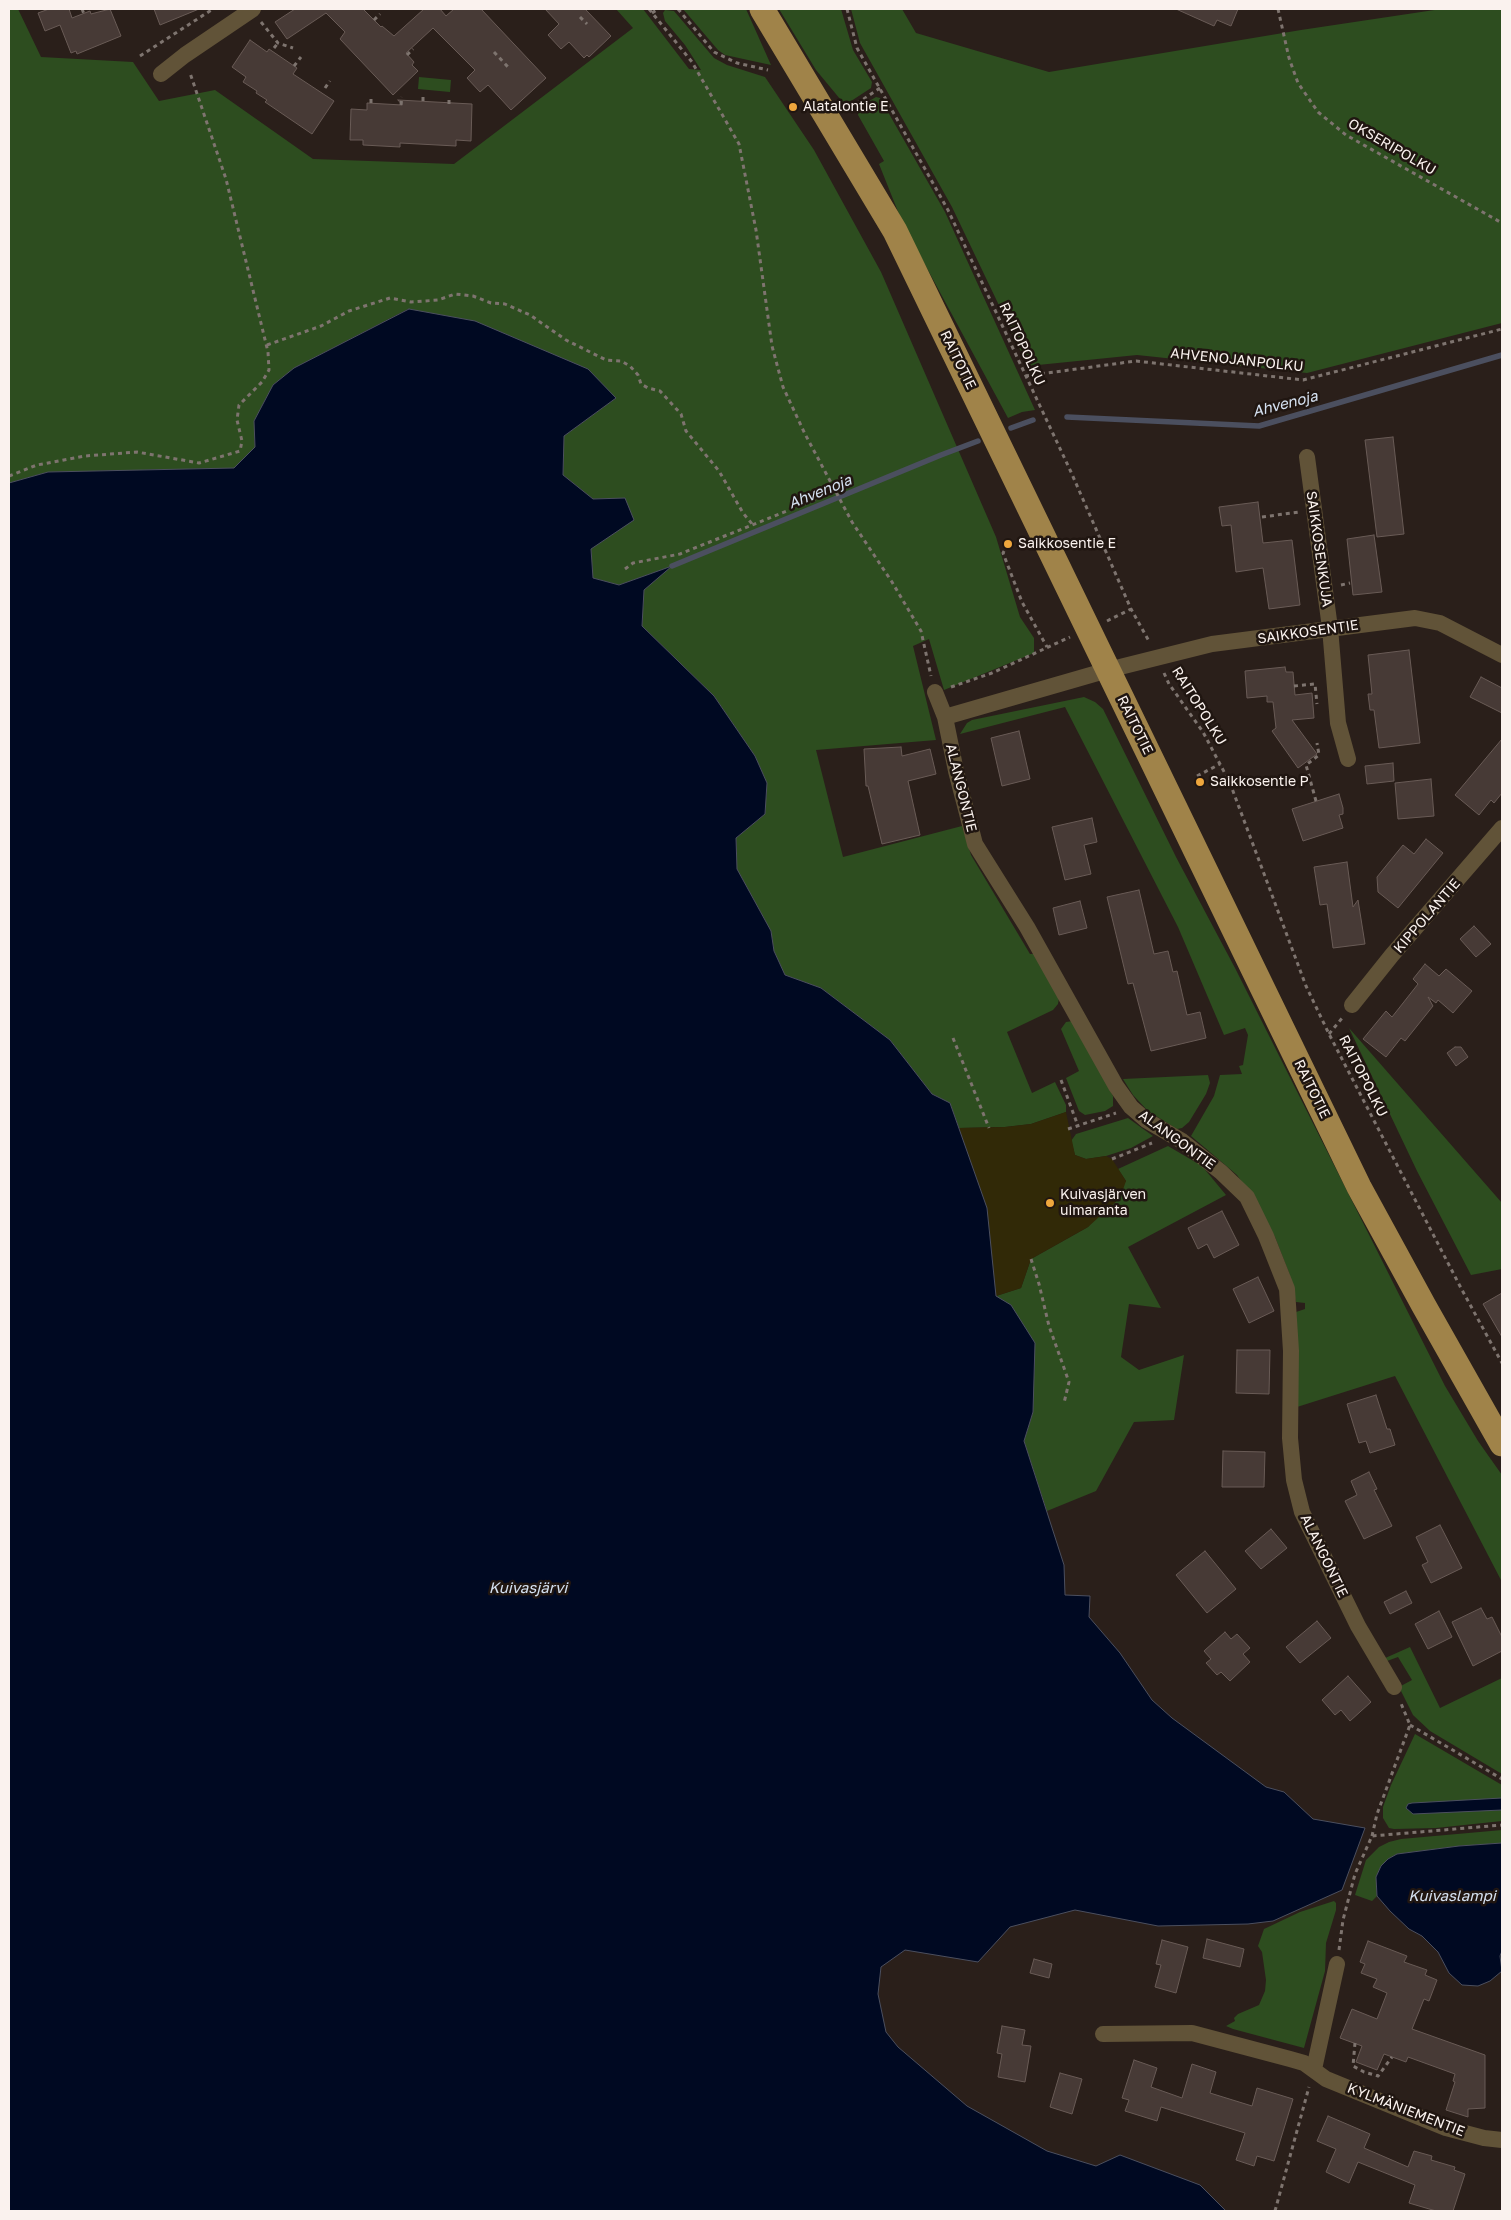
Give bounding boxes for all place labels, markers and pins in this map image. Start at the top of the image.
place label: Alatalontie E [803,99,889,115]
marker: Alatalontie E [787,101,799,113]
place label: Saikkosentie E [1018,536,1116,552]
marker: Saikkosentie E [1002,538,1014,550]
place label: Saikkosentie P [1210,774,1309,790]
marker: Saikkosentie P [1194,776,1206,788]
place label: Kuivasjärven uimaranta [1060,1187,1146,1220]
marker: Kuivasjärven uimaranta [1044,1197,1056,1209]

